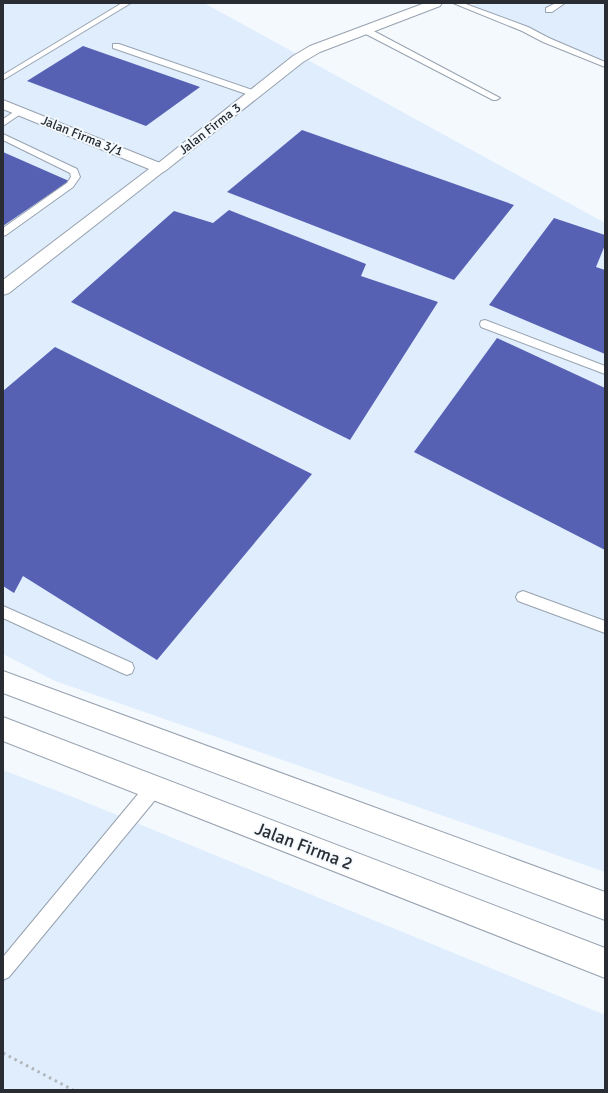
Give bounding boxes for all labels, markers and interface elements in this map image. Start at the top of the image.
street label: Jalan Firma 3 [176,100,244,158]
street label: Jalan Firma 3/1 [39,112,125,160]
street label: Jalan Firma 2 [252,817,356,875]

